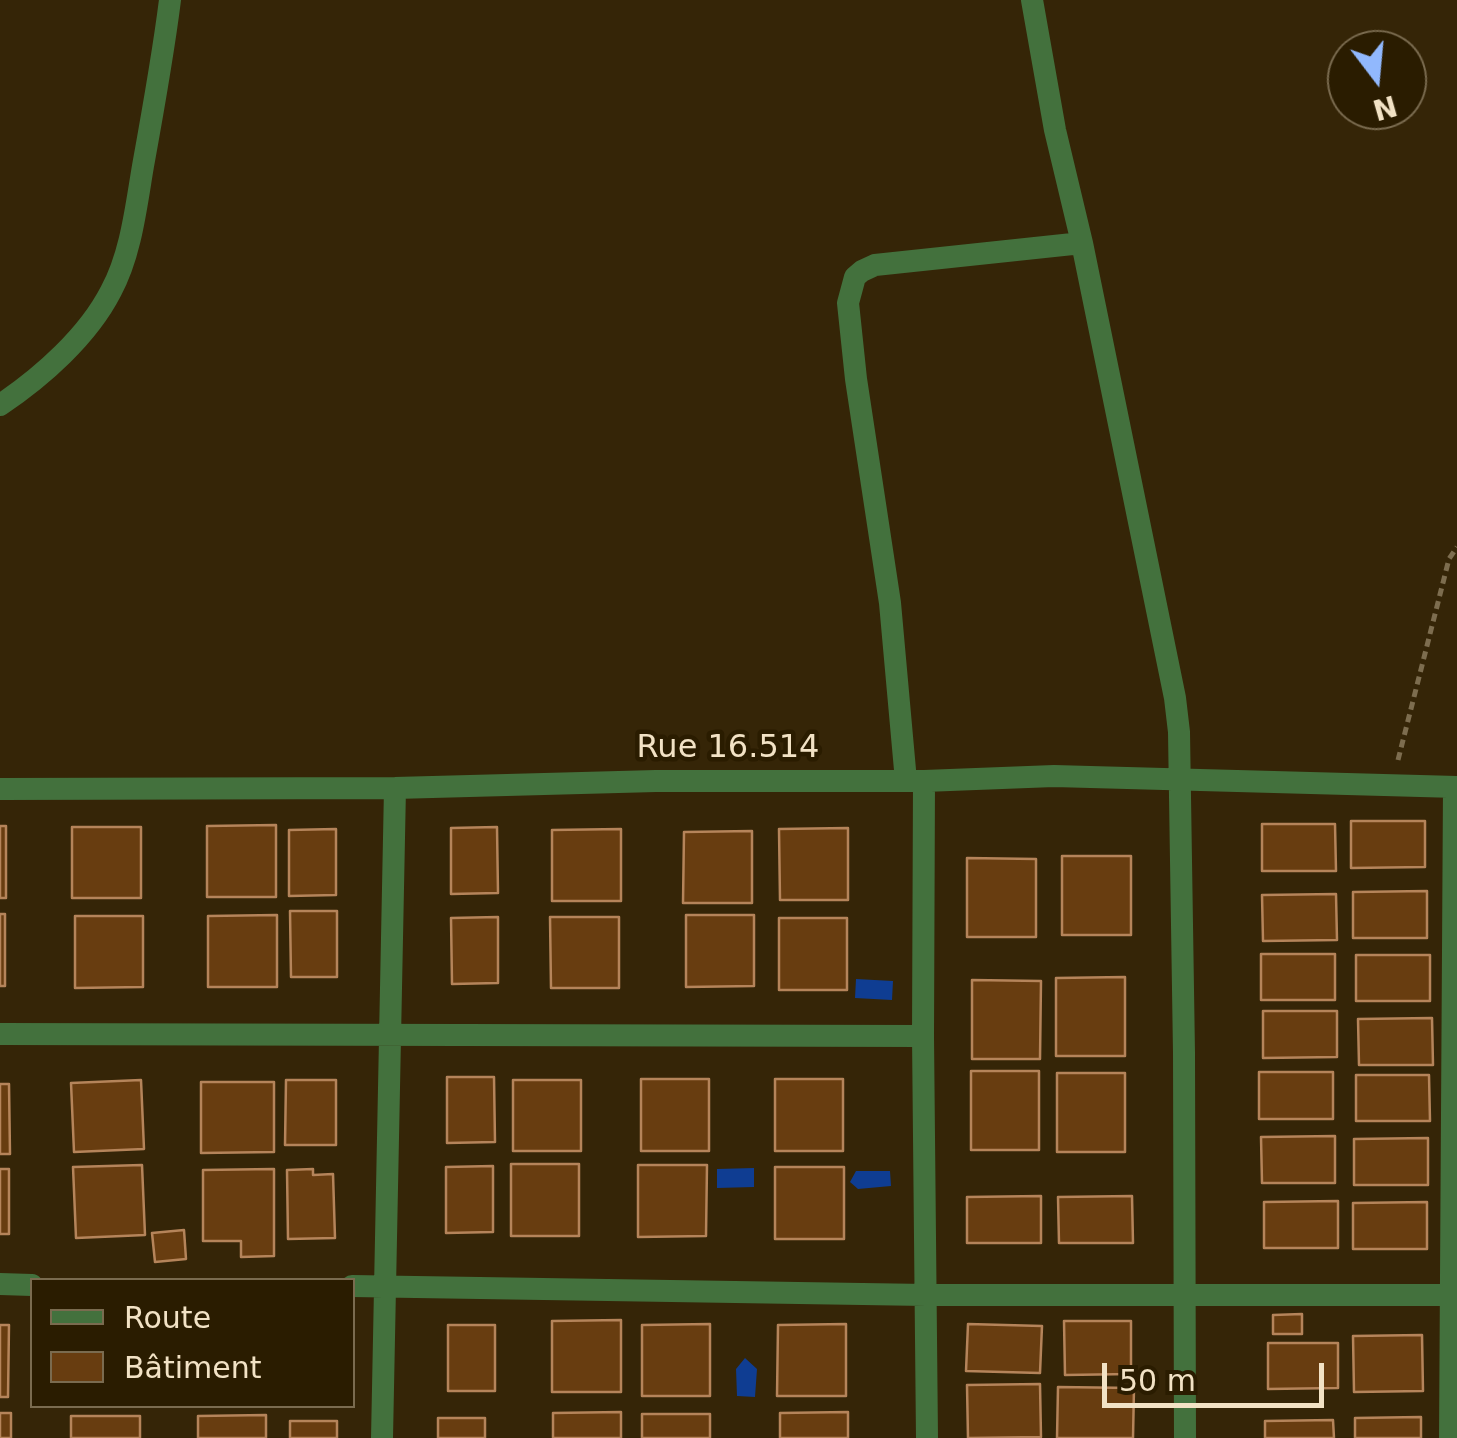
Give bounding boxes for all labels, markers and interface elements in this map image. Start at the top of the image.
north arrow [1327,30,1427,130]
text: N [1369,88,1401,126]
street label: Rue 16.514 [637,730,819,768]
legend [30,1278,355,1408]
text: Route [124,1300,211,1335]
scale bar [1107,1343,1330,1405]
text: Bâtiment [124,1350,262,1385]
text: 50 m [1119,1363,1196,1398]

